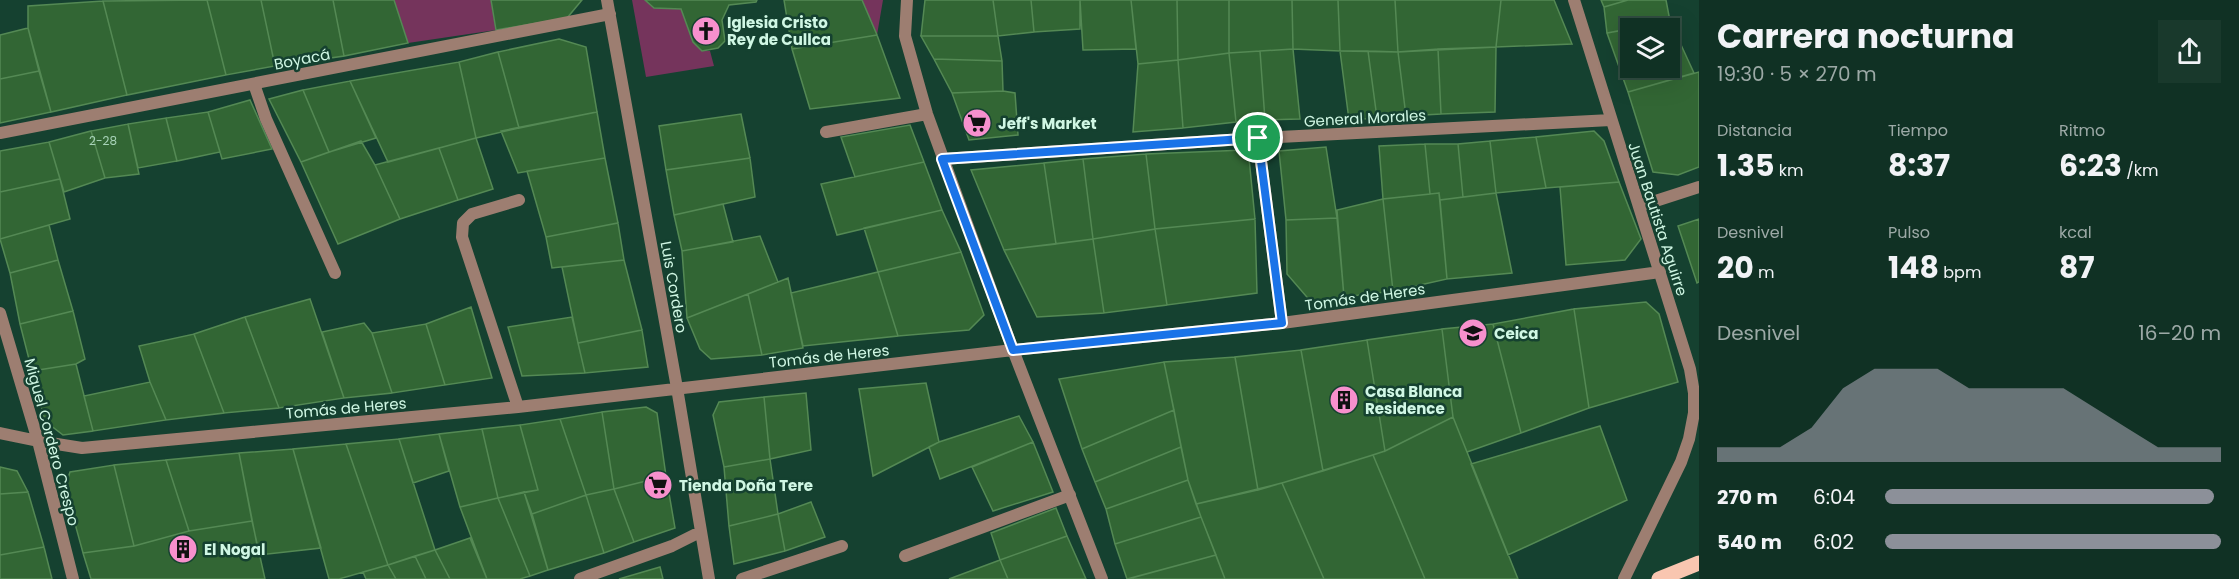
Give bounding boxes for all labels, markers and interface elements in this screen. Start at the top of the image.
place label: Iglesia Cristo Rey de Cullca [727,12,831,50]
text: Carrera nocturna [1717,13,2014,60]
church icon: Iglesia Cristo Rey de Cullca [690,15,722,47]
map controls [1620,18,1680,78]
button: layers [1620,18,1680,78]
button: share [2158,20,2221,83]
street label: Boyacá [272,43,332,75]
text: 19:30 · 5 × 270 m [1717,60,1877,88]
street label: General Morales [1303,104,1427,132]
supermarket icon: Jeff's Market [961,107,993,139]
pin [1232,112,1283,163]
place label: Jeff's Market [998,113,1097,134]
text: Distancia [1717,119,1792,142]
text: Tiempo [1888,119,1948,142]
text: Ritmo [2059,119,2105,142]
icon: arrive [1241,121,1274,154]
house number: 2-28 [89,132,117,149]
street label: Juan Bautista Aguirre [1623,139,1693,299]
text: 1.35 [1717,144,1774,187]
text: 8:37 [1888,144,1950,187]
text: 6:23 [2059,144,2122,187]
text: km [1774,159,1803,182]
text: /km [2122,159,2159,182]
text: Desnivel [1717,221,1784,244]
text: Pulso [1888,221,1930,244]
text: kcal [2059,221,2092,244]
street label: Luis Cordero [656,239,692,335]
text: 20 [1717,246,1754,289]
text: 148 [1888,246,1939,289]
text: 87 [2059,246,2095,289]
text: m [1754,261,1774,284]
text: bpm [1939,261,1981,284]
street label: Tomás de Heres [1304,278,1427,316]
school or university icon: Ceica [1457,317,1489,349]
text: Desnivel [1717,319,1800,347]
text: 16–20 m [2138,319,2221,347]
place label: Ceica [1494,323,1538,344]
street label: Tomás de Heres [768,339,890,373]
street label: Miguel Cordero Crespo [19,356,85,528]
place label: Casa Blanca Residence [1365,381,1462,419]
building icon: Casa Blanca Residence [1328,384,1360,416]
street label: Tomás de Heres [285,392,407,424]
supermarket icon: Tienda Doña Tere [642,469,674,501]
place label: Tienda Doña Tere [679,475,813,496]
text: 270 m [1717,483,1778,511]
text: 6:04 [1813,483,1855,511]
text: 540 m [1717,528,1782,556]
text: 6:02 [1813,528,1854,556]
building icon: El Nogal [167,533,199,565]
place label: El Nogal [204,539,265,560]

